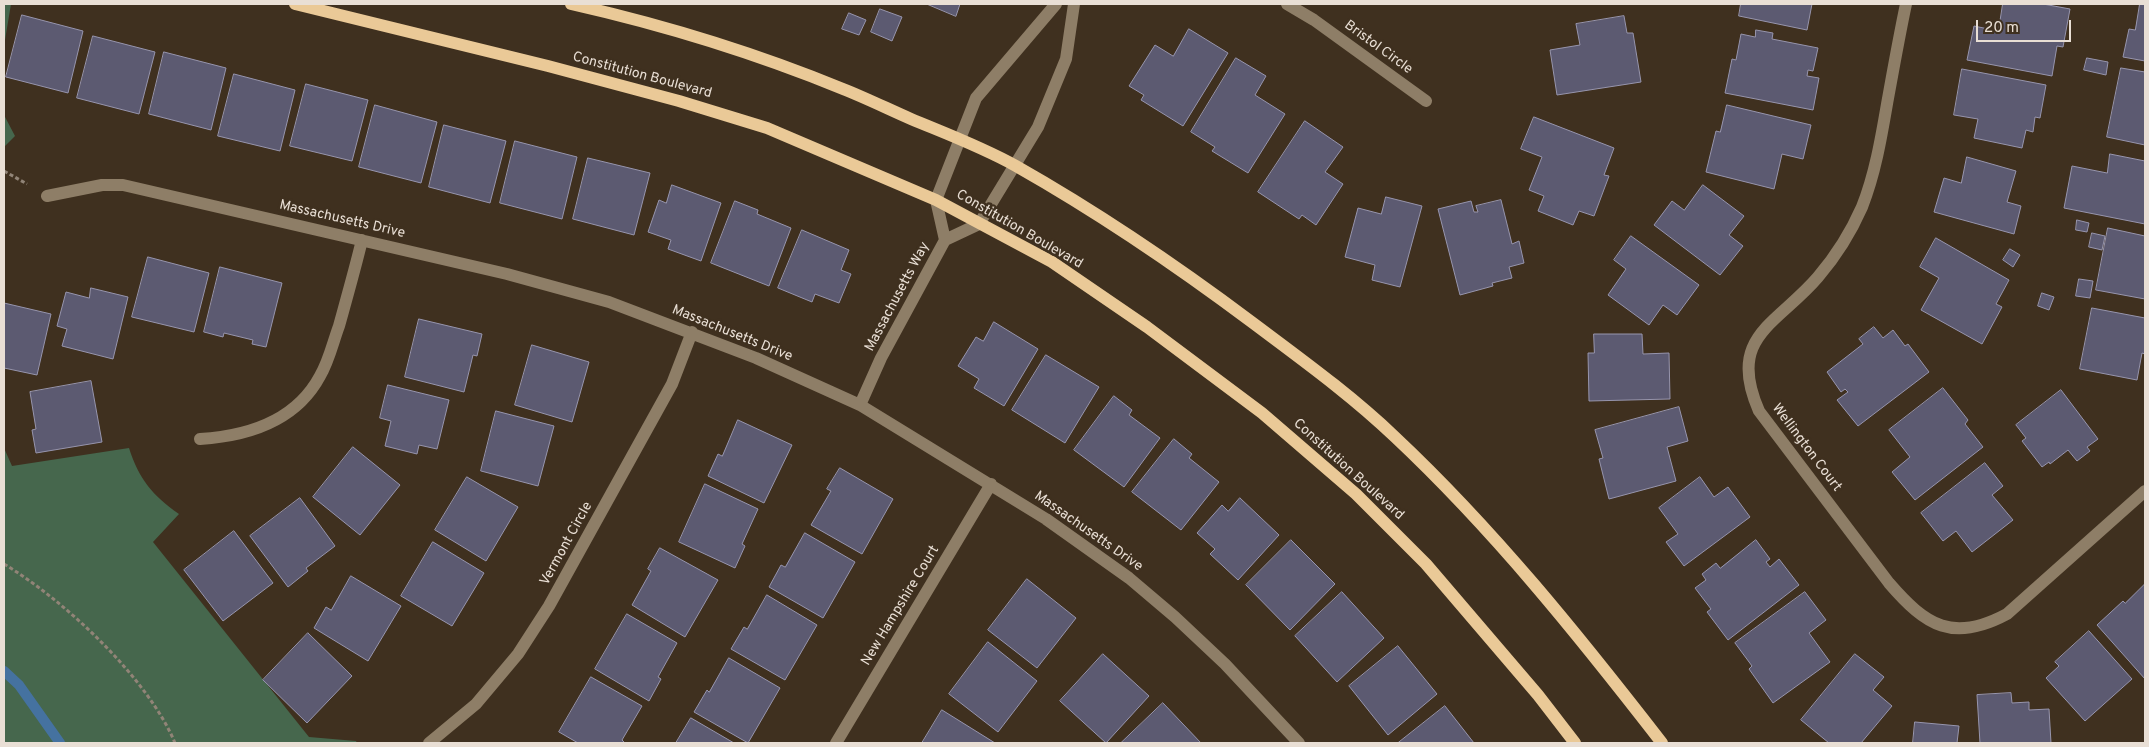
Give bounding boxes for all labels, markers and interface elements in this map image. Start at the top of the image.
scale bar [1979,10,2074,42]
street label: Bristol Circle [1341,18,1415,78]
text: 20 m [1984,19,2019,38]
street label: Constitution Boulevard [571,49,713,103]
street label: Constitution Boulevard [953,187,1085,273]
street label: Massachusetts Drive [277,197,407,243]
street label: Massachusetts Way [862,239,934,355]
street label: Massachusetts Drive [669,302,795,366]
street label: Wellington Court [1767,401,1845,495]
street label: Constitution Boulevard [1289,416,1407,524]
street label: Massachusetts Drive [1031,488,1145,576]
street label: Vermont Circle [537,499,597,589]
street label: New Hampshire Court [858,543,944,669]

